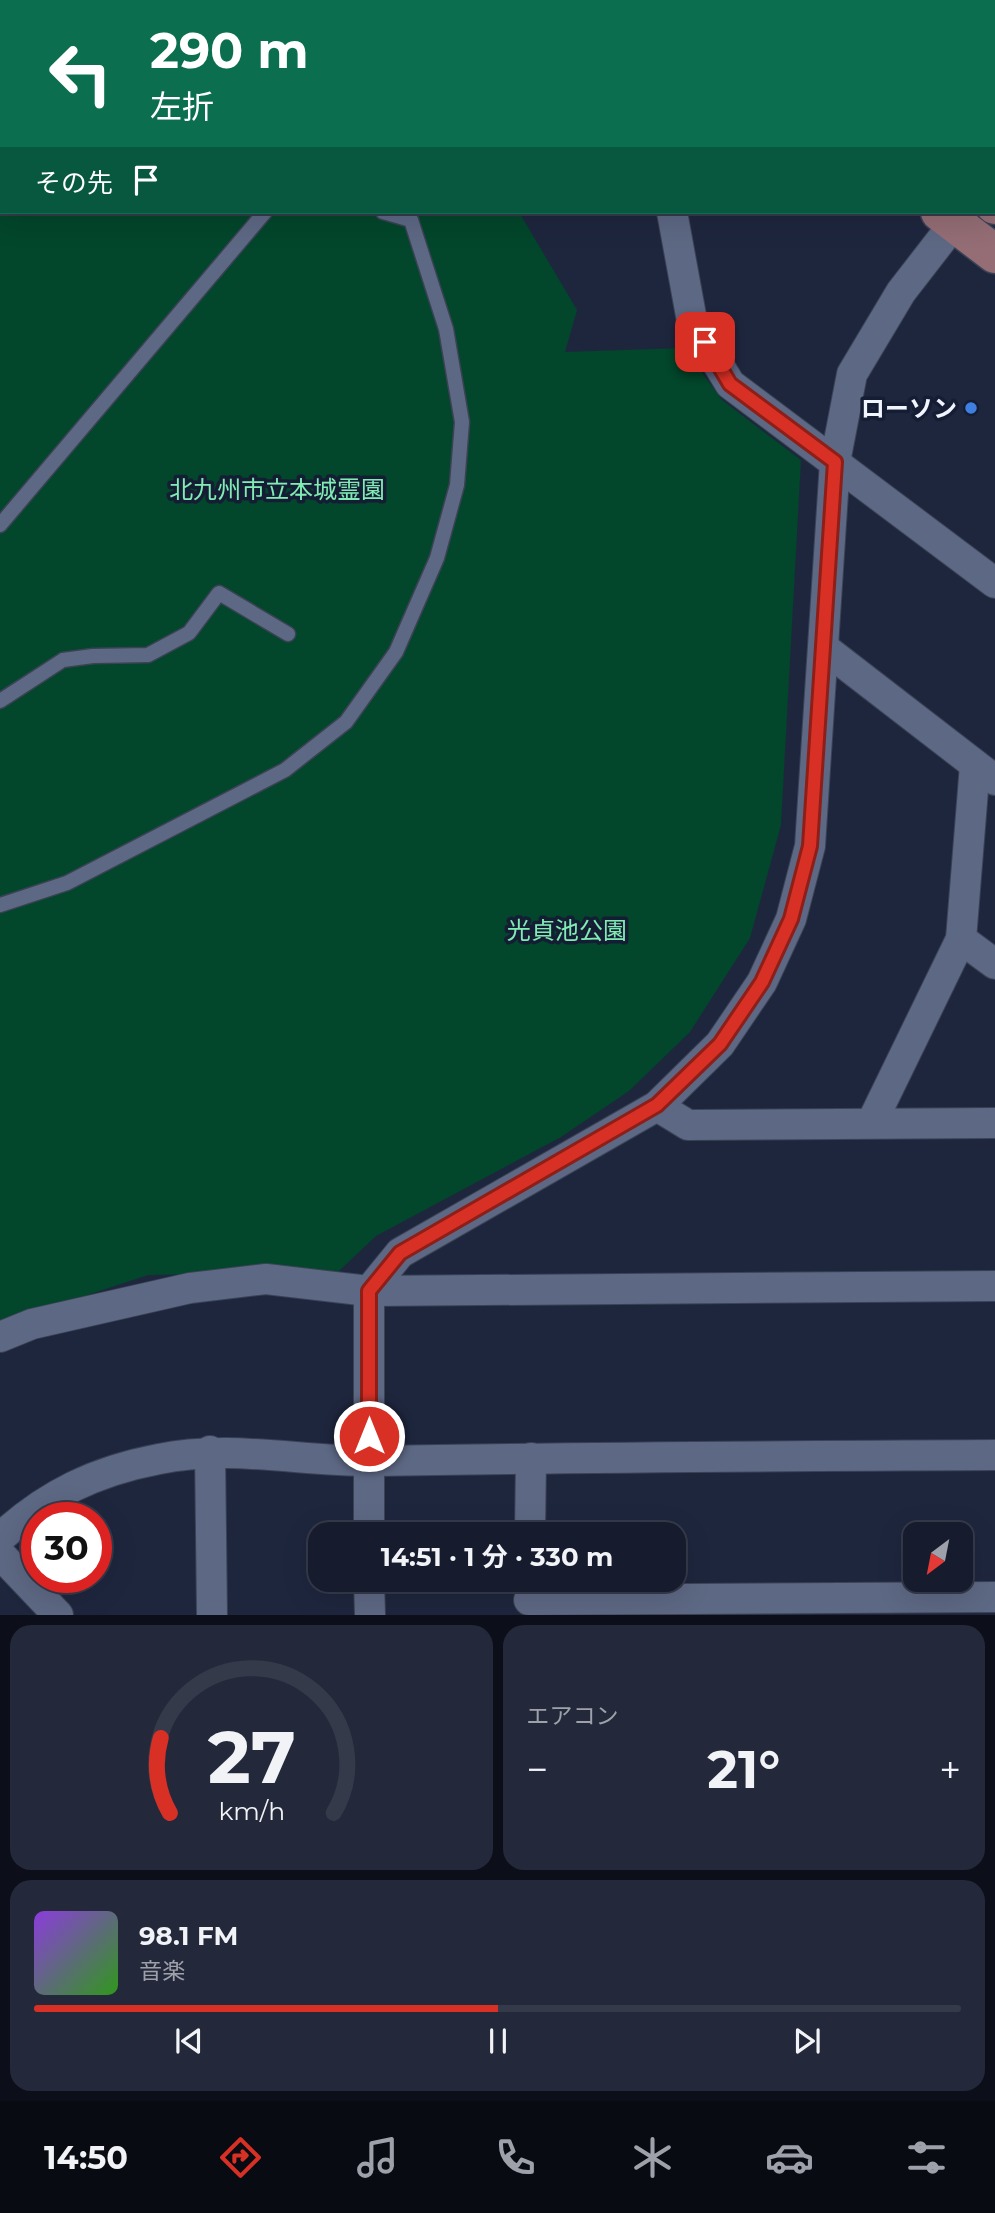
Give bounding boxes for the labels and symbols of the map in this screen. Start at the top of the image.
pin [675,312,735,372]
place label: ローソン [861,394,957,423]
marker: ローソン [963,400,979,416]
park label: 北九州市立本城霊園 [169,475,385,504]
park label: 光貞池公園 [507,916,627,945]
position arrow [332,1399,406,1473]
speed limit sign: 30 [21,1502,112,1593]
north arrow [903,1522,973,1592]

